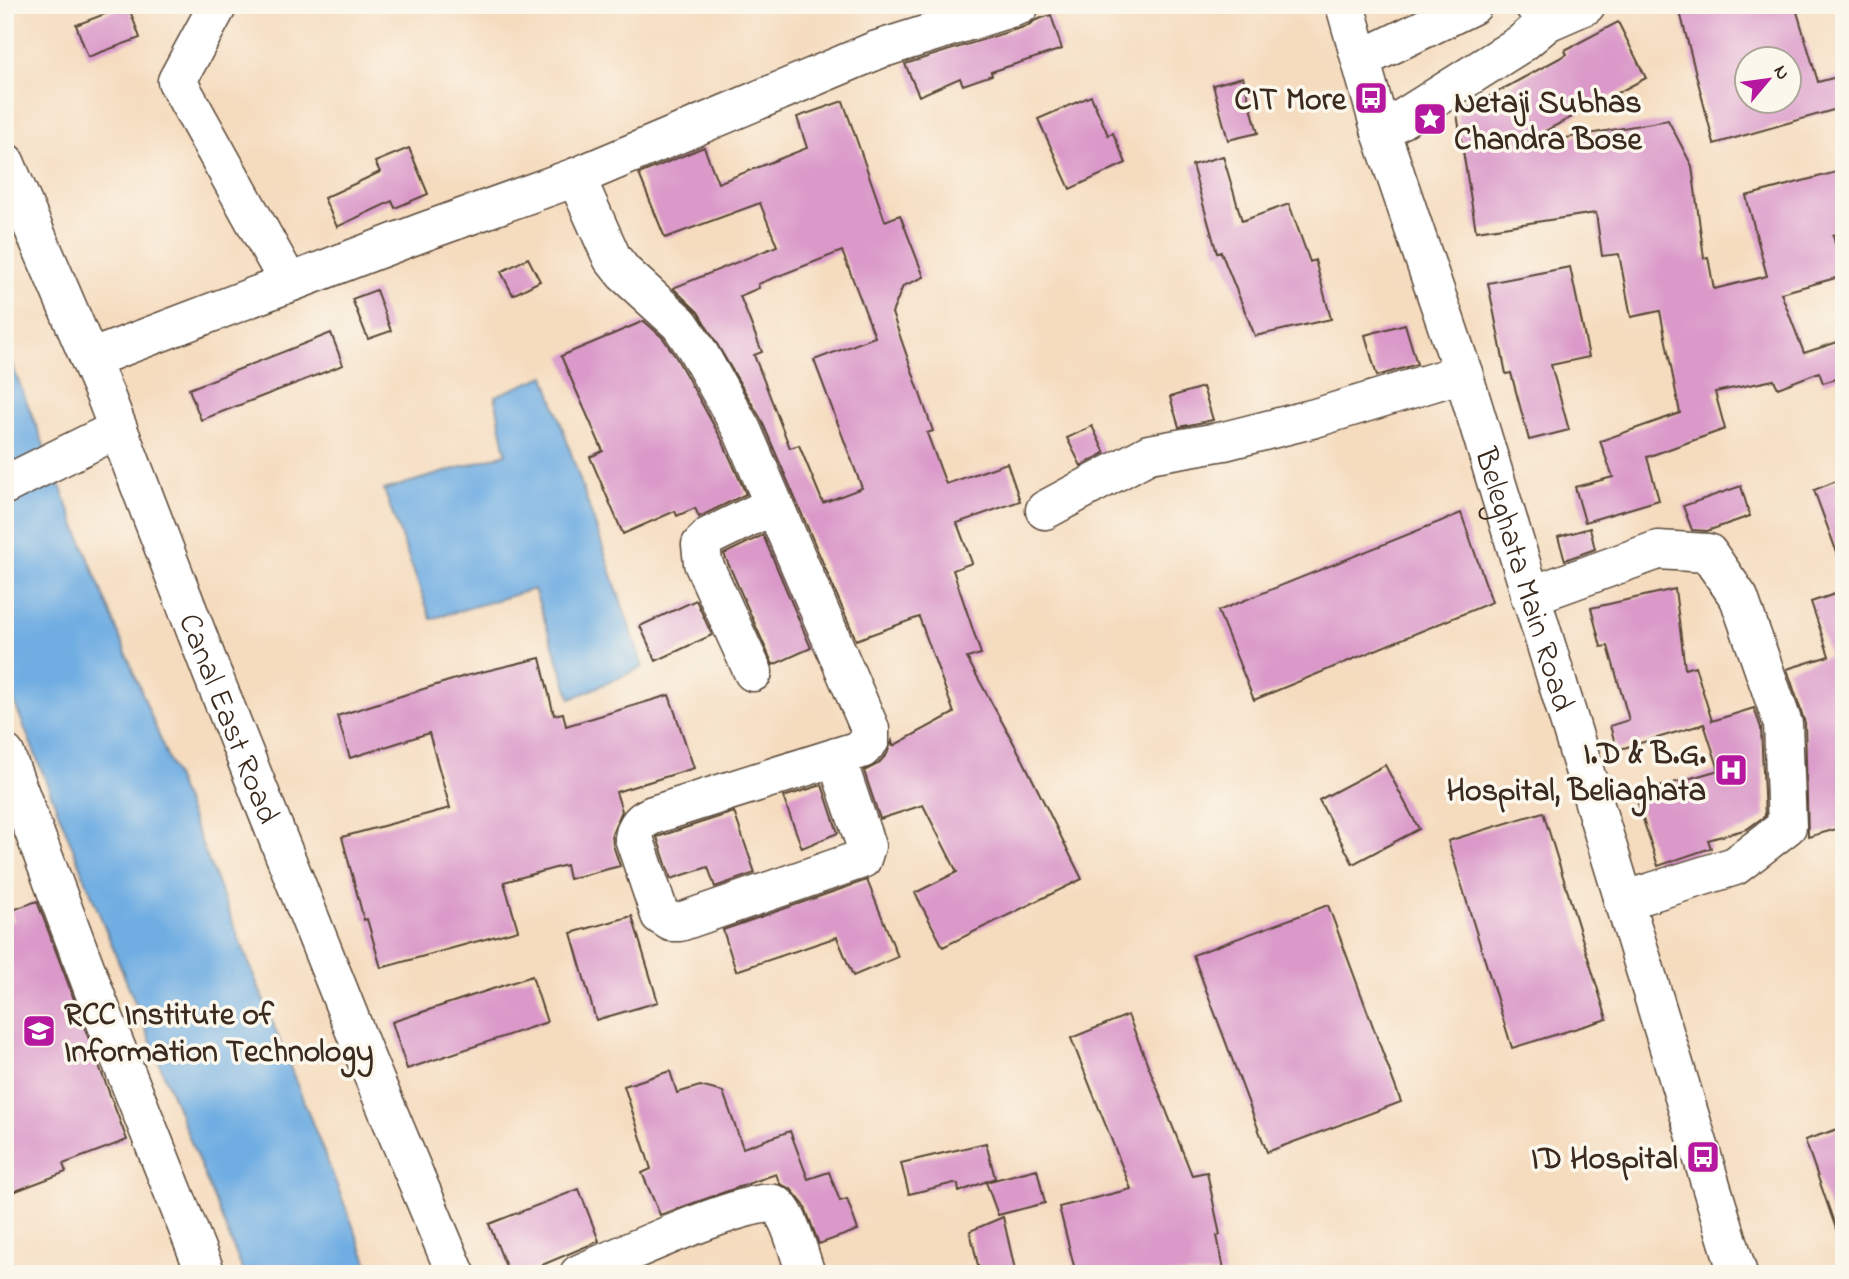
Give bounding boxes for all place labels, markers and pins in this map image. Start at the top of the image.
place label: CIT More [1234,78,1348,125]
bus stop icon: CIT More [1352,79,1390,117]
place label: Netaji Subhas Chandra Bose [1454,81,1643,165]
place icon: Netaji Subhas Chandra Bose [1411,100,1449,138]
place label: I.D & B.G. Hospital, Beliaghata [1446,732,1706,817]
hospital icon: I.D & B.G. Hospital, Beliaghata [1712,751,1750,789]
place label: RCC Institute of Information Technology [64,993,374,1078]
school or university icon: RCC Institute of Information Technology [20,1012,58,1050]
place label: ID Hospital [1531,1137,1678,1184]
bus stop icon: ID Hospital [1684,1138,1722,1176]

